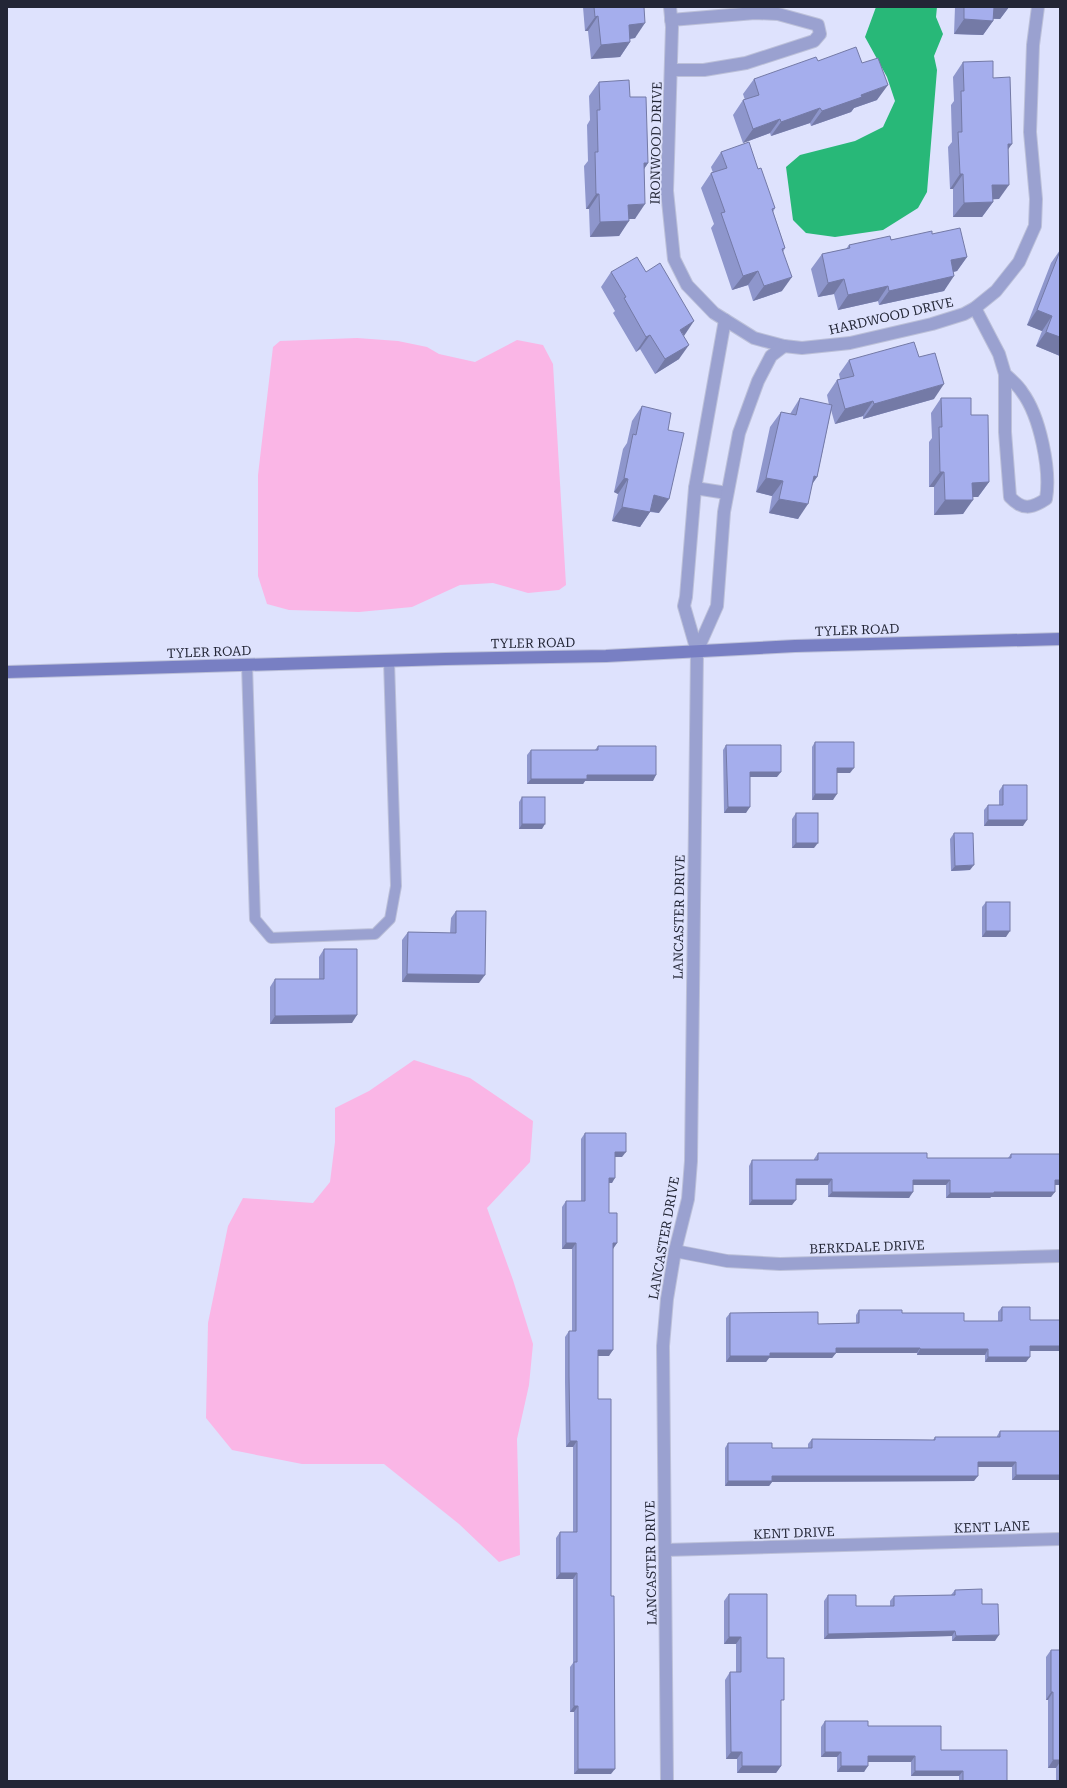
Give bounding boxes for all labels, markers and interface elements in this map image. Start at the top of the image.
street label: IRONWOOD DRIVE [647,81,665,205]
street label: HARDWOOD DRIVE [827,294,955,338]
street label: TYLER ROAD [814,621,900,639]
street label: TYLER ROAD [491,635,575,651]
street label: TYLER ROAD [166,643,252,661]
street label: LANCASTER DRIVE [670,854,688,980]
street label: LANCASTER DRIVE [646,1175,682,1301]
street label: BERKDALE DRIVE [809,1237,925,1257]
street label: LANCASTER DRIVE [642,1500,660,1626]
street label: KENT LANE [954,1518,1030,1536]
street label: KENT DRIVE [753,1524,835,1542]

